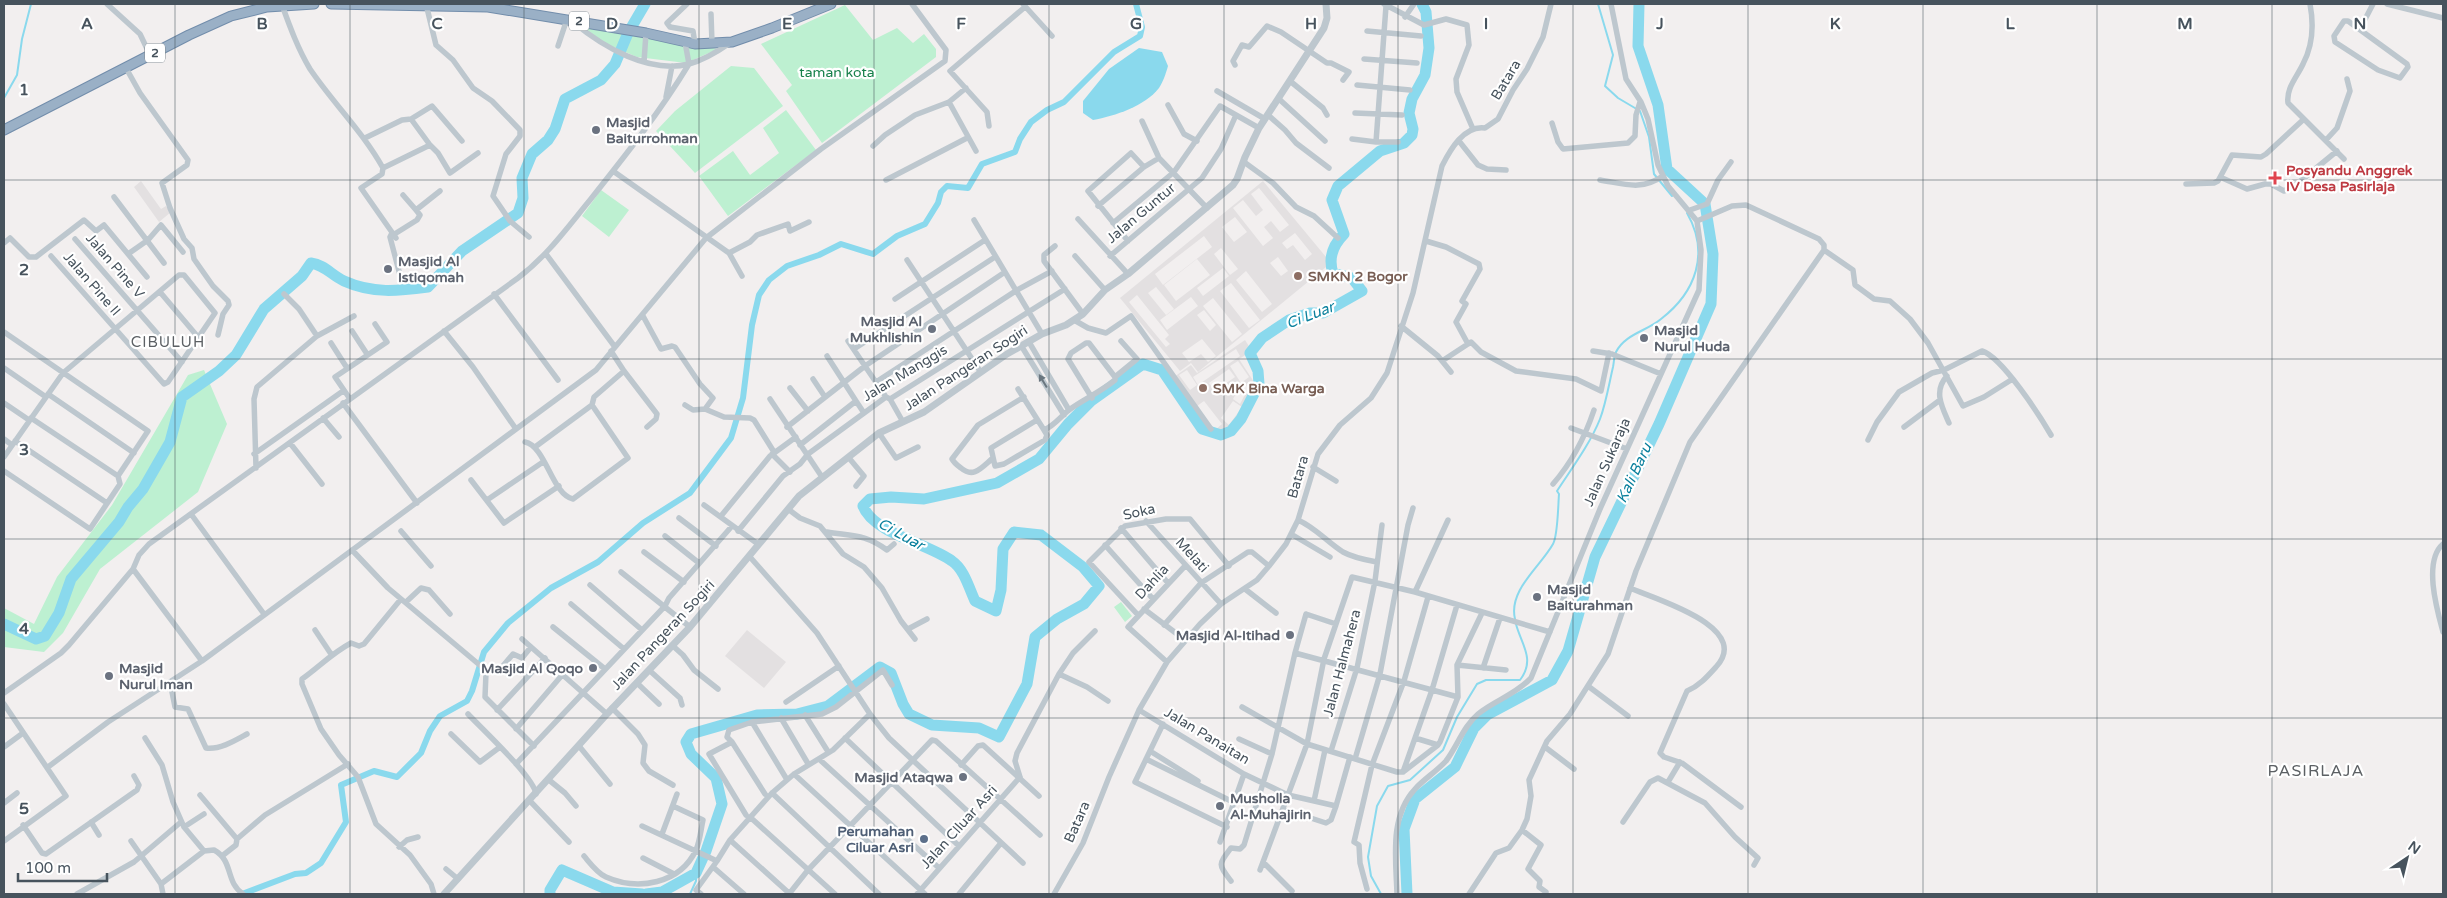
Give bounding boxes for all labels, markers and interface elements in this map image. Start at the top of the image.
road number: 2 [569,12,589,30]
text: A [81,14,93,34]
text: B [256,14,268,34]
text: C [431,14,443,34]
text: D [606,14,618,34]
text: E [782,14,792,34]
text: F [956,14,966,34]
text: G [1130,14,1142,34]
text: H [1305,14,1317,34]
text: I [1484,14,1488,34]
text: J [1655,14,1664,34]
text: K [1830,14,1841,34]
text: L [2005,14,2015,34]
text: M [2177,14,2193,34]
text: N [2354,14,2366,34]
road number: 2 [145,44,165,62]
street label: Batara [1487,57,1525,103]
park label: taman kota [799,64,875,81]
text: 1 [19,80,29,100]
place label: Masjid Baiturrohman [606,114,698,147]
marker: Masjid Baiturrohman [590,124,602,136]
place label: Posyandu Anggrek IV Desa Pasirlaja [2286,162,2413,195]
marker: Posyandu Anggrek IV Desa Pasirlaja [2268,171,2282,185]
street label: Jalan Guntur [1103,179,1179,247]
street label: Jalan Pine V [82,230,148,302]
street label: Jalan Pine II [60,249,124,319]
place label: Masjid Al Istiqomah [398,253,464,286]
text: 2 [19,260,29,280]
marker: Masjid Al Istiqomah [382,263,394,275]
place label: SMKN 2 Bogor [1308,268,1408,285]
marker: SMKN 2 Bogor [1292,270,1304,282]
water label: Ci Luar [1283,297,1339,332]
place label: Masjid Al Mukhlishin [850,313,922,346]
street label: Jalan Pangeran Sogiri [901,322,1031,414]
place label: Masjid Nurul Huda [1654,322,1730,355]
marker: Masjid Al Mukhlishin [926,323,938,335]
marker: Masjid Nurul Huda [1638,332,1650,344]
district label: CIBULUH [131,333,205,351]
street label: Jalan Manggis [860,341,951,405]
one-way arrow [1038,375,1047,388]
place label: SMK Bina Warga [1213,380,1325,397]
marker: SMK Bina Warga [1197,382,1209,394]
street label: Jalan Sukaraja [1580,415,1634,509]
text: 3 [19,440,29,460]
water label: Kali Baru [1612,440,1656,506]
street label: Batara [1284,454,1312,500]
street label: Soka [1121,500,1157,524]
water label: Ci Luar [875,514,929,555]
street label: Melati [1172,534,1212,576]
street label: Dahlia [1132,561,1172,603]
street label: Jalan Pangeran Sogiri [608,577,718,693]
place label: Masjid Baiturahman [1547,581,1633,614]
marker: Masjid Baiturahman [1531,591,1543,603]
street label: Jalan Halmahera [1320,608,1364,718]
text: 4 [19,619,29,639]
place label: Masjid Al-Itihad [1176,627,1280,644]
marker: Masjid Al-Itihad [1284,629,1296,641]
place label: Masjid Nurul Iman [119,660,193,693]
place label: Masjid Al Qoqo [481,660,583,677]
marker: Masjid Al Qoqo [587,662,599,674]
marker: Masjid Nurul Iman [103,670,115,682]
street label: Jalan Panaitan [1161,704,1253,768]
district label: PASIRLAJA [2267,761,2365,781]
place label: Masjid Ataqwa [854,769,953,786]
marker: Masjid Ataqwa [957,771,969,783]
street label: Jalan CIluar Asri [917,782,1001,872]
place label: Musholla Al-Muhajirin [1230,790,1311,823]
text: 5 [19,799,29,819]
street label: Batara [1060,799,1094,845]
marker: Musholla Al-Muhajirin [1214,800,1226,812]
place label: Perumahan Ciluar Asri [837,823,914,856]
marker: Perumahan Ciluar Asri [918,833,930,845]
north arrow [2382,833,2432,883]
text: N [2405,838,2424,858]
scale bar [18,850,106,882]
text: 100 m [25,859,71,877]

